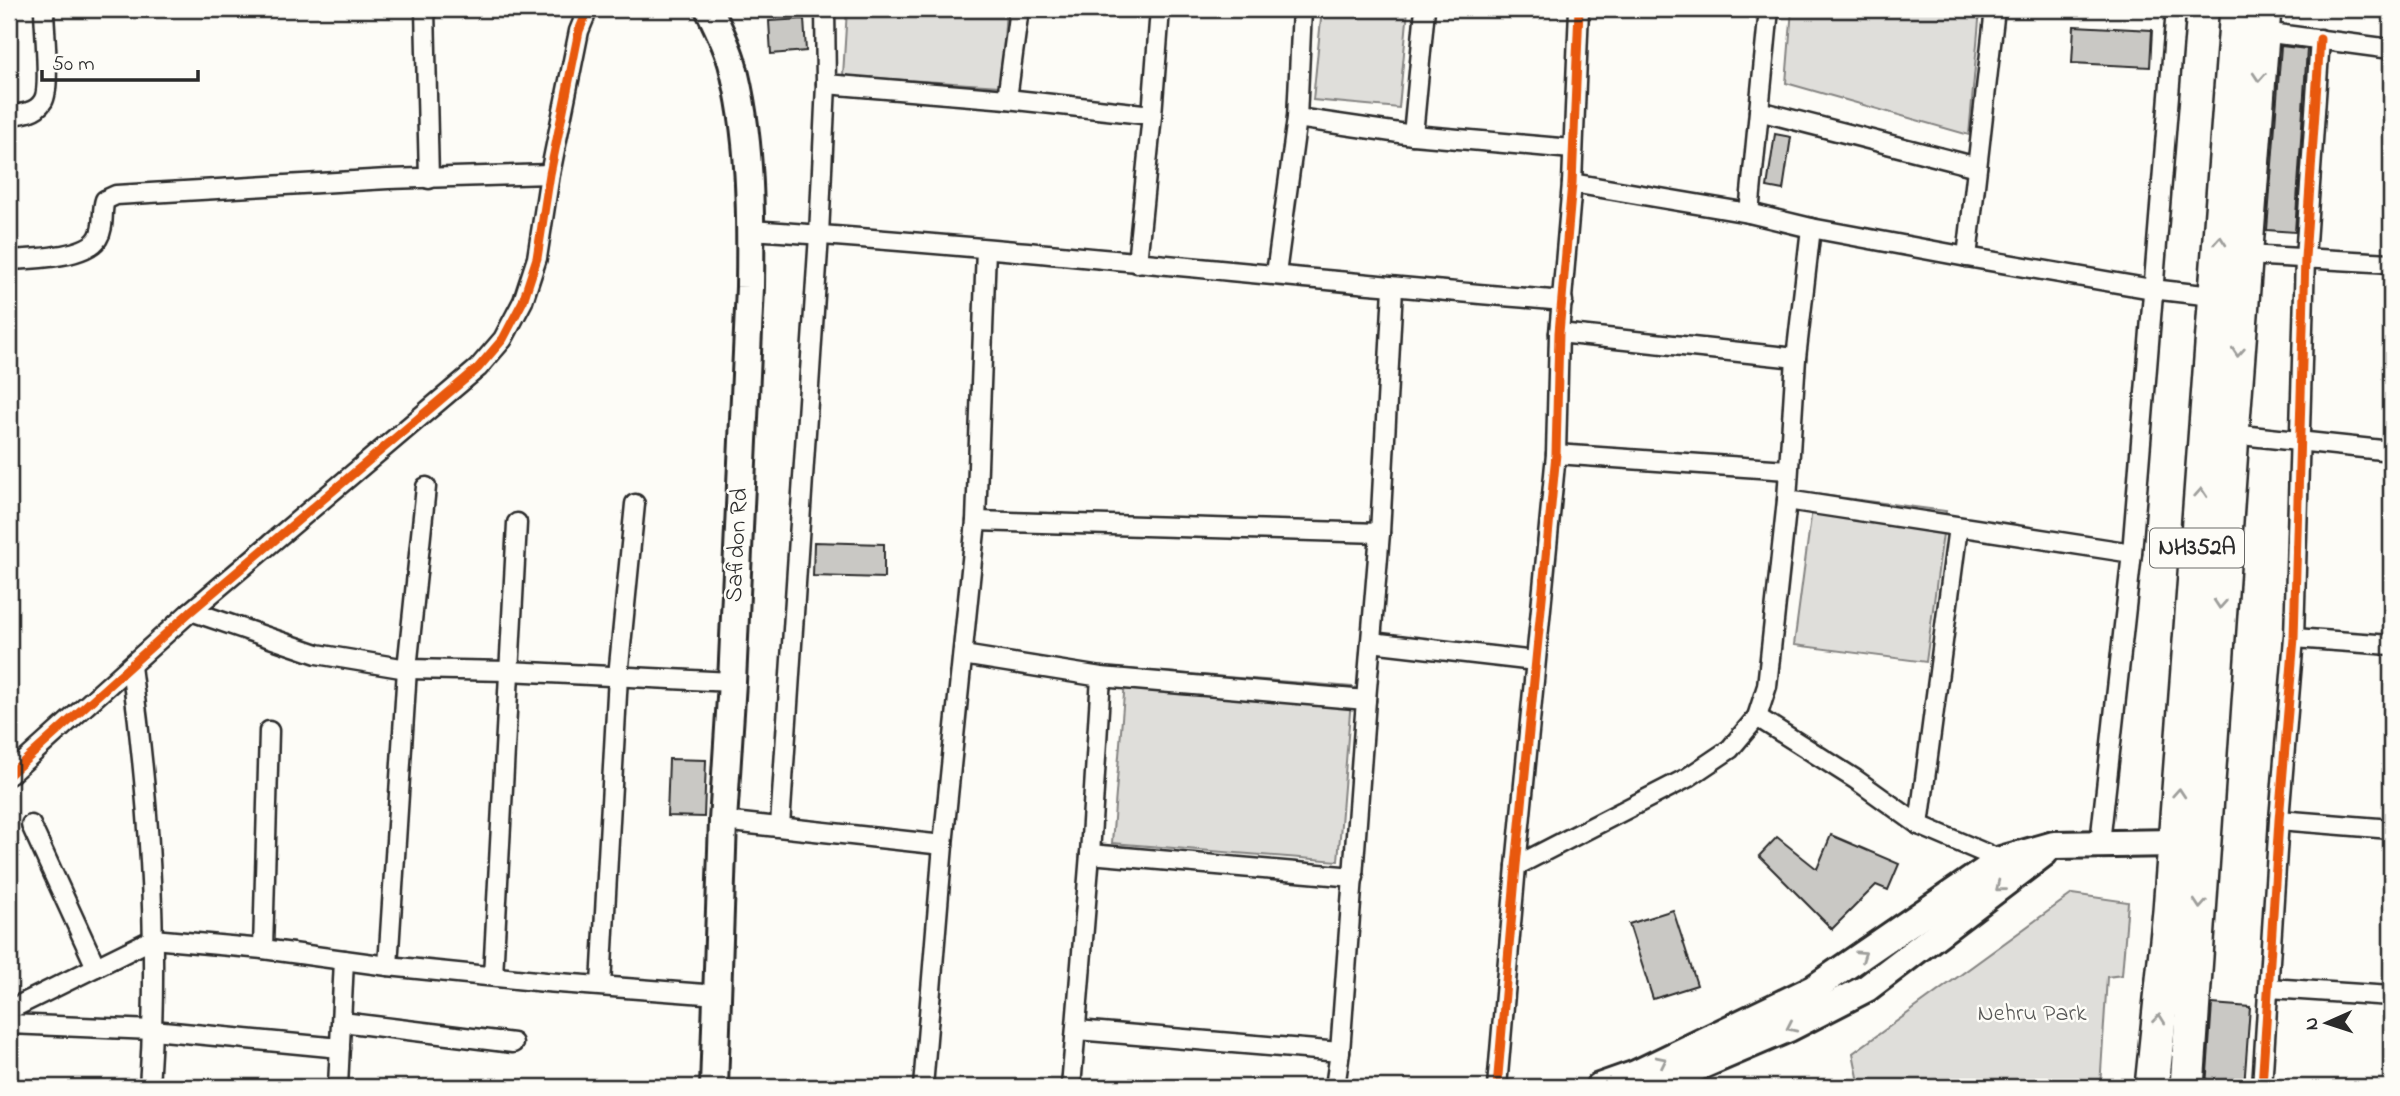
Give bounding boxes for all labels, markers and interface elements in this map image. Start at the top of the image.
scale bar [42,38,198,82]
text: 50 m [52,50,95,80]
one-way arrow [2252,72,2267,83]
one-way arrow [2212,235,2227,246]
one-way arrow [2231,347,2246,358]
street label: Safidon Rd [718,486,758,603]
one-way arrow [2193,487,2208,498]
road number: NH352A [2150,528,2244,568]
one-way arrow [2213,599,2228,610]
one-way arrow [2171,787,2186,798]
one-way arrow [1995,879,2007,892]
one-way arrow [2193,899,2208,910]
one-way arrow [1854,951,1867,963]
north arrow [2292,988,2362,1058]
park label: Nehru Park [1978,997,2087,1032]
one-way arrow [2152,1014,2167,1025]
text: N [2299,1016,2326,1031]
one-way arrow [1786,1019,1798,1033]
one-way arrow [1655,1056,1667,1070]

